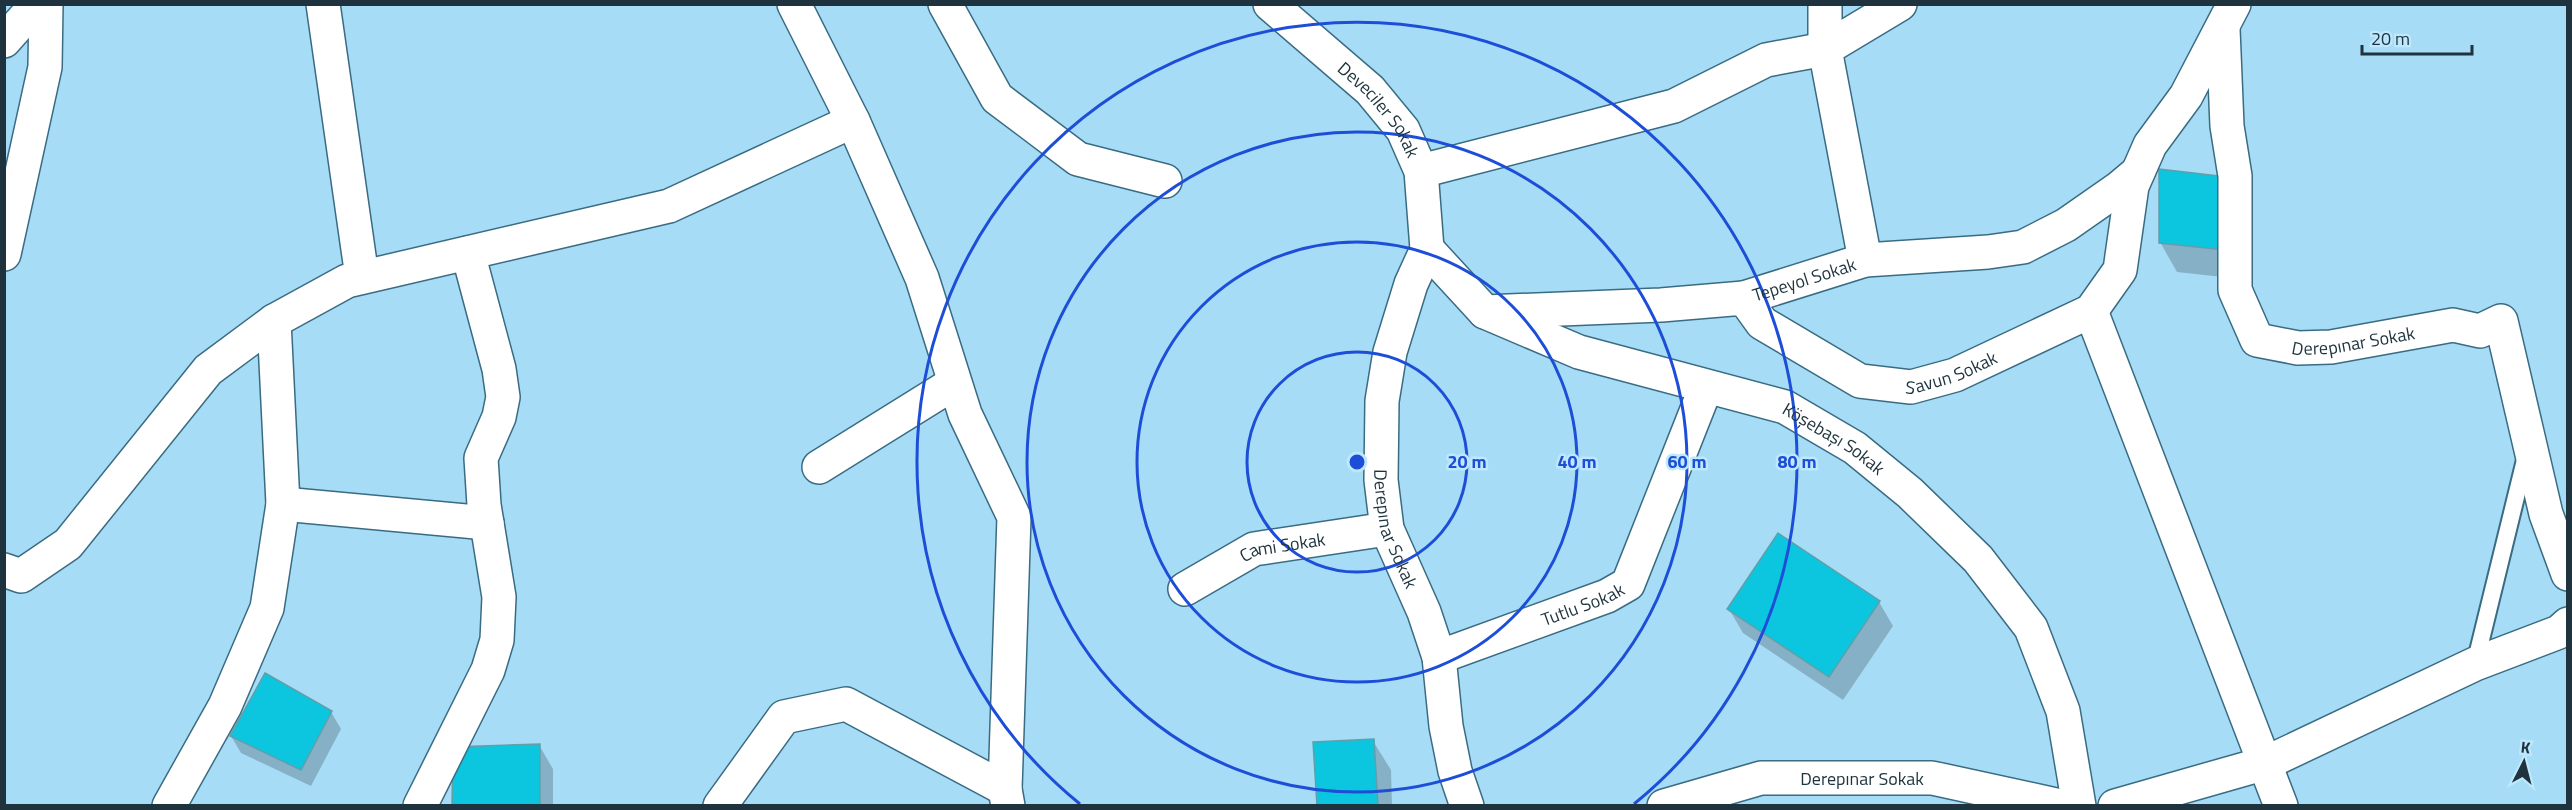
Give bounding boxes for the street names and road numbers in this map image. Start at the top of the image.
street label: Deveciler Sokak [1332,55,1427,162]
street label: Tepeyol Sokak [1749,250,1860,308]
street label: Derepınar Sokak [2290,319,2417,362]
street label: Savun Sokak [1904,343,2002,401]
street label: Köşebaşı Sokak [1778,395,1891,481]
street label: Derepınar Sokak [1367,469,1425,593]
street label: Cami Sokak [1234,525,1327,568]
street label: Tutlu Sokak [1537,575,1629,632]
street label: Derepınar Sokak [1800,765,1924,792]

